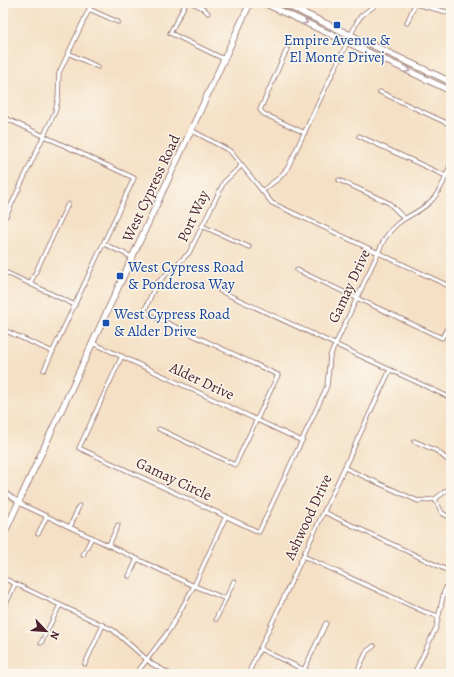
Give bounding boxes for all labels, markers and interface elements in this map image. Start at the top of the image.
one-way arrow [301,17,308,25]
marker: Empire Avenue & El Monte Drivej [332,20,342,30]
place label: Empire Avenue & El Monte Drivej [284,30,391,67]
one-way arrow [403,65,411,73]
street label: West Cypress Road [117,130,185,246]
street label: Port Way [172,187,214,245]
street label: Gamay Drive [323,246,375,326]
place label: West Cypress Road & Ponderosa Way [127,257,245,294]
marker: West Cypress Road & Ponderosa Way [115,271,125,281]
place label: West Cypress Road & Alder Drive [113,304,231,341]
marker: West Cypress Road & Alder Drive [101,318,111,328]
street label: Alder Drive [165,357,238,405]
street label: Gamay Circle [133,453,215,505]
street label: Ashwood Drive [279,471,337,564]
north arrow [26,611,66,651]
text: N [46,628,63,642]

